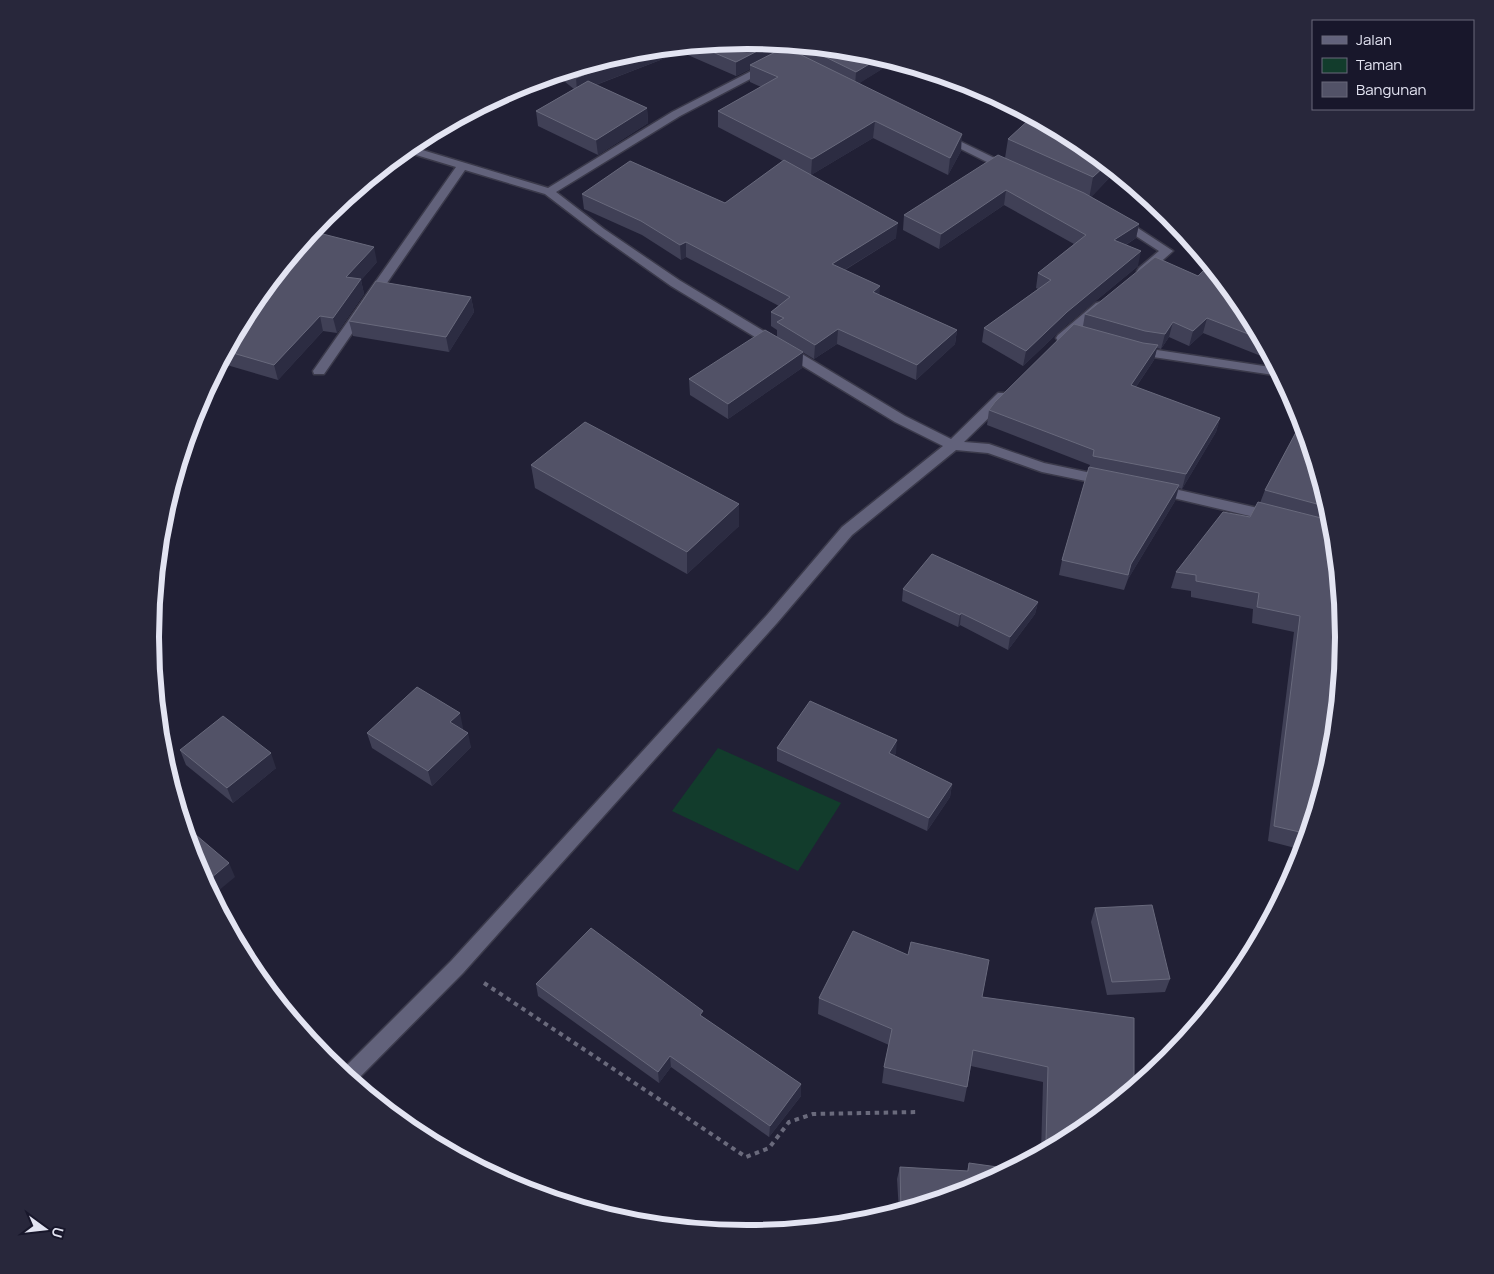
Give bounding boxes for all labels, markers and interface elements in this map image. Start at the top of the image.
legend [1312,20,1474,110]
text: Jalan [1356,29,1392,50]
text: Taman [1356,54,1402,75]
text: Bangunan [1356,79,1426,100]
north arrow [20,1204,70,1254]
text: U [48,1225,69,1240]

